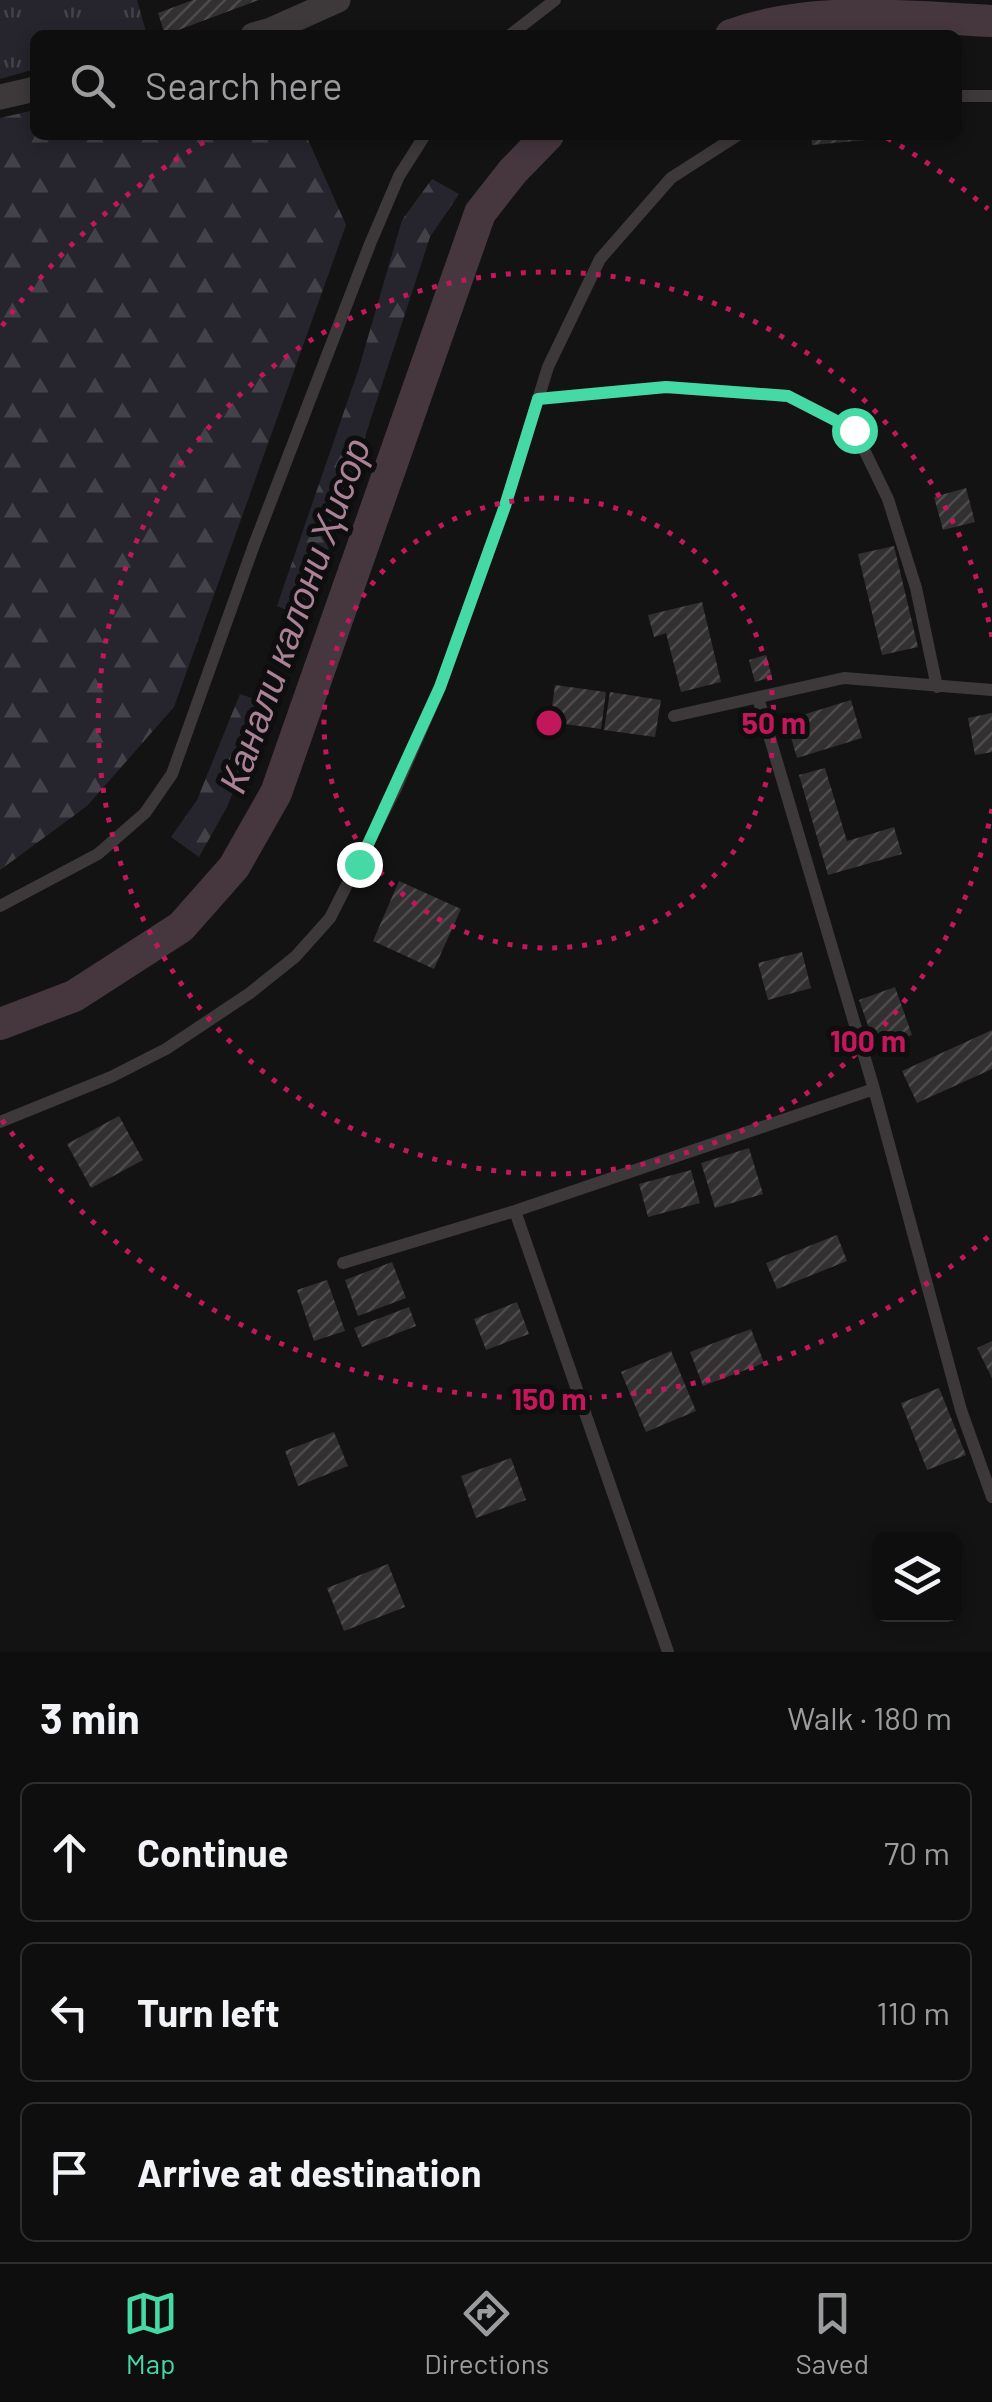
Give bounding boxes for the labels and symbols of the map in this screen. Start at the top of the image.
route start [832,408,878,454]
water label: Канали калони Ҳисор [208,432,378,798]
text: 50 m [742,704,806,740]
centre of rings [531,705,567,741]
route end [337,842,383,888]
text: 100 m [830,1022,906,1058]
text: 150 m [512,1380,586,1416]

